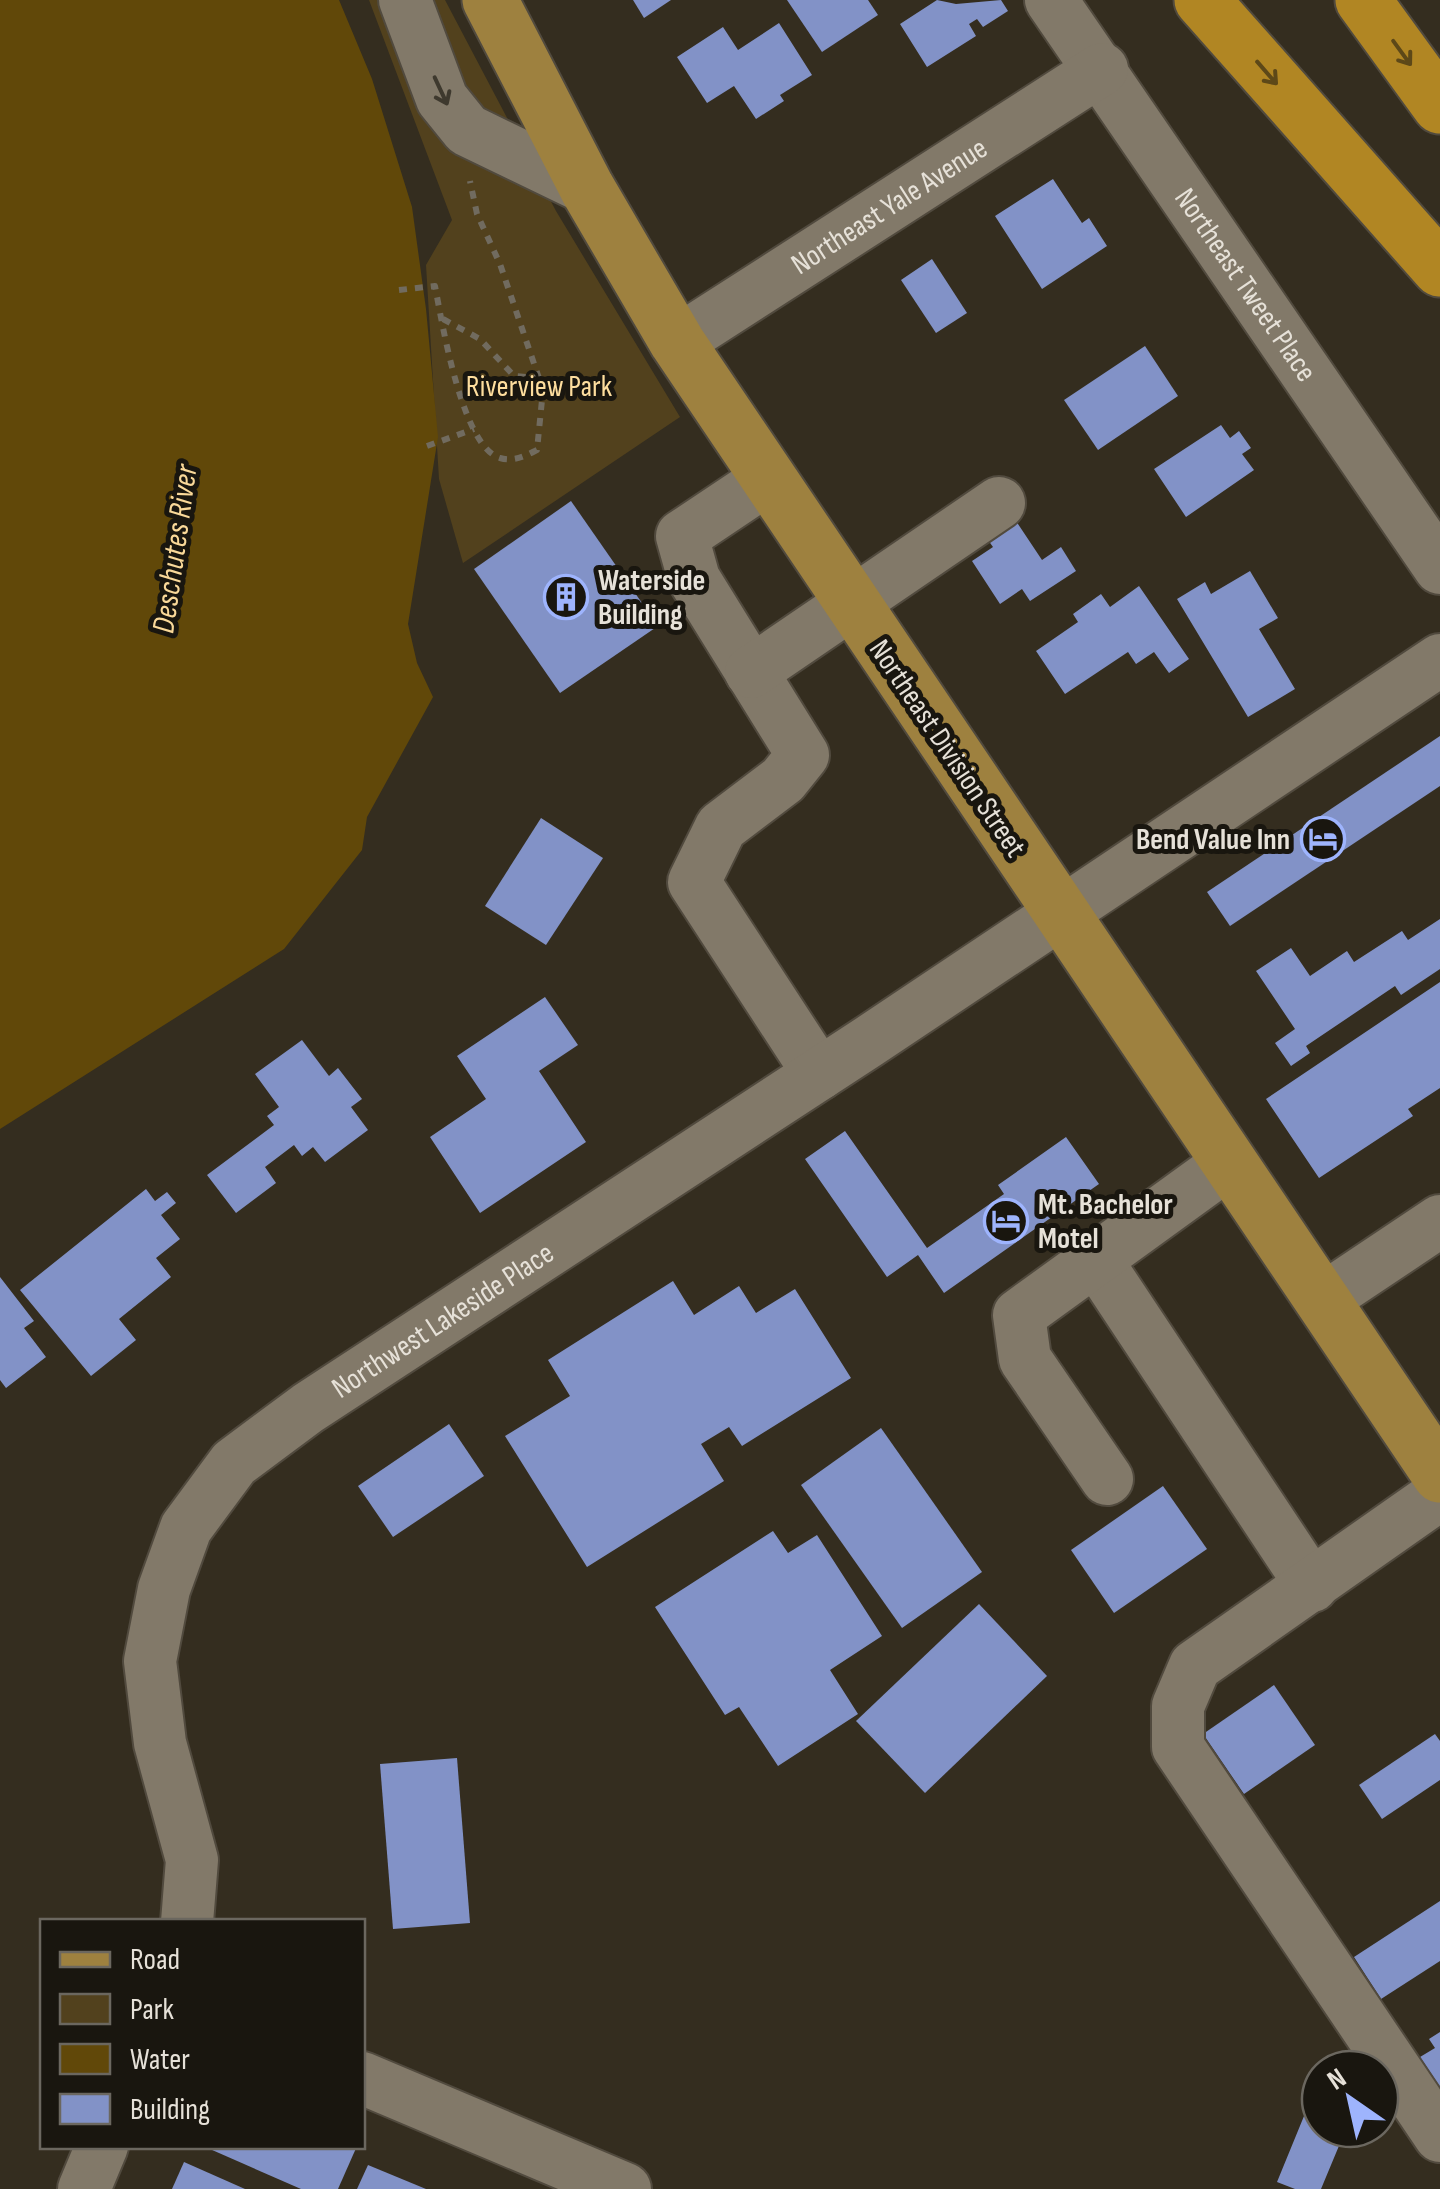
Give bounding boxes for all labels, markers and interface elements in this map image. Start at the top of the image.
one-way arrow [1391,39,1412,66]
one-way arrow [1255,60,1278,85]
one-way arrow [432,75,451,105]
street label: Northeast Yale Avenue [785,131,994,283]
street label: Northeast Tweet Place [1166,182,1324,389]
park label: Riverview Park [466,369,613,405]
water label: Deschutes River [144,461,207,636]
place label: Waterside Building [598,563,705,633]
building icon: Waterside Building [543,574,589,620]
street label: Northeast Division Street [861,633,1033,864]
hotel icon: Bend Value Inn [1300,816,1346,862]
place label: Bend Value Inn [1136,822,1290,858]
place label: Mt. Bachelor Motel [1038,1187,1173,1257]
hotel icon: Mt. Bachelor Motel [983,1198,1029,1244]
street label: Northwest Lakeside Place [325,1235,561,1406]
legend [40,1919,365,2149]
text: Road [130,1942,180,1978]
text: Park [130,1992,174,2028]
text: Water [130,2042,190,2078]
north arrow [1300,2049,1400,2149]
text: N [1321,2062,1352,2097]
text: Building [130,2092,210,2128]

